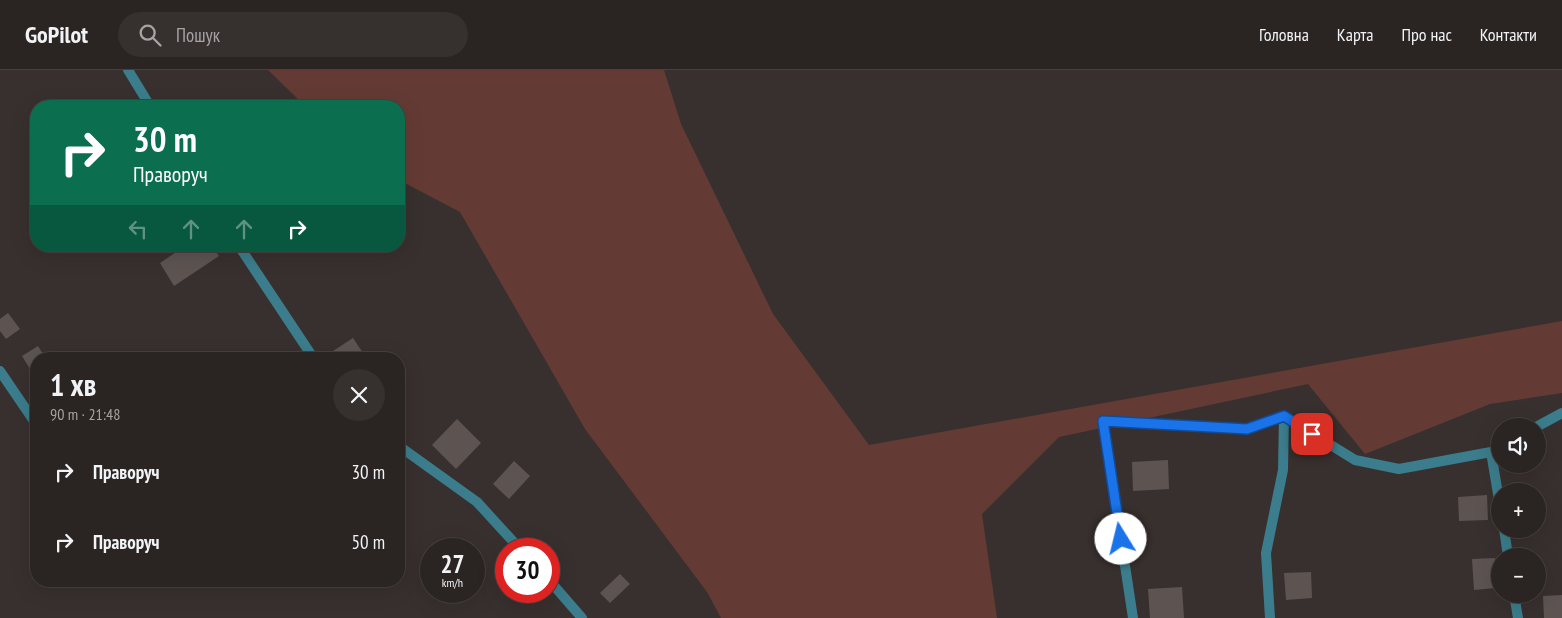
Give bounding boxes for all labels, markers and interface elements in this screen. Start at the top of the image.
search box [118,12,468,57]
text: GoPilot [25,19,88,50]
icon: search [136,21,164,49]
text: Пошук [176,23,220,47]
text: Головна [1259,23,1309,46]
text: Карта [1337,23,1374,46]
text: Про нас [1402,23,1452,46]
text: Контакти [1480,23,1537,46]
text: 30 m [133,116,197,162]
icon: right [50,120,115,185]
text: Праворуч [133,160,208,188]
icon: left [124,215,152,243]
icon: ahead [177,215,205,243]
icon: ahead [230,215,258,243]
icon: right [283,215,311,243]
text: 1 хв [50,365,96,404]
button: close [333,369,385,421]
text: 90 m · 21:48 [50,404,121,424]
pin [1291,413,1333,455]
map controls [1491,418,1546,603]
button: sound [1491,418,1546,473]
icon: arrive [1298,420,1326,448]
icon: right [50,458,78,486]
text: Праворуч [93,460,160,484]
text: 30 m [352,460,385,484]
button: + [1491,483,1546,538]
position arrow [1094,512,1146,564]
icon: right [50,528,78,556]
text: Праворуч [93,530,160,554]
text: 50 m [352,530,385,554]
speed limit sign: 30 [495,538,560,603]
text: 27 [441,548,464,580]
button: − [1491,548,1546,603]
text: km/h [442,575,463,590]

